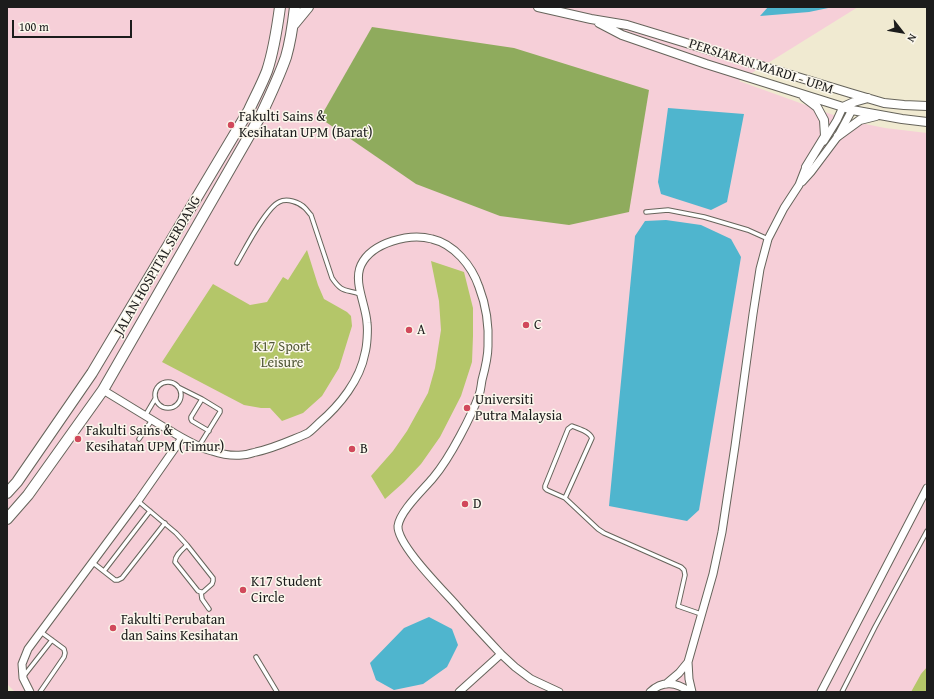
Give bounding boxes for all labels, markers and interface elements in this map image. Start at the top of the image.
scale bar [14,12,134,38]
north arrow [882,12,922,52]
text: 100 m [19,18,49,35]
text: N [904,31,921,45]
street label: PERSIARAN MARDI - UPM [687,36,835,98]
place label: Fakulti Sains & Kesihatan UPM (Barat) [239,109,372,142]
marker: Fakulti Sains & Kesihatan UPM (Barat) [226,120,236,130]
street label: JALAN HOSPITAL SERDANG [111,193,205,339]
place label: C [534,317,542,333]
marker: C [521,320,531,330]
place label: A [417,322,425,338]
marker: A [404,325,414,335]
park label: K17 Sport Leisure [253,339,311,372]
place label: Universiti Putra Malaysia [475,392,562,424]
marker: Universiti Putra Malaysia [462,403,472,413]
place label: Fakulti Sains & Kesihatan UPM (Timur) [86,423,224,456]
marker: Fakulti Sains & Kesihatan UPM (Timur) [73,434,83,444]
place label: B [360,441,368,457]
marker: B [347,444,357,454]
place label: D [473,496,482,512]
marker: D [460,499,470,509]
place label: K17 Student Circle [251,574,322,606]
marker: K17 Student Circle [238,585,248,595]
place label: Fakulti Perubatan dan Sains Kesihatan [121,612,238,644]
marker: Fakulti Perubatan dan Sains Kesihatan [108,623,118,633]

